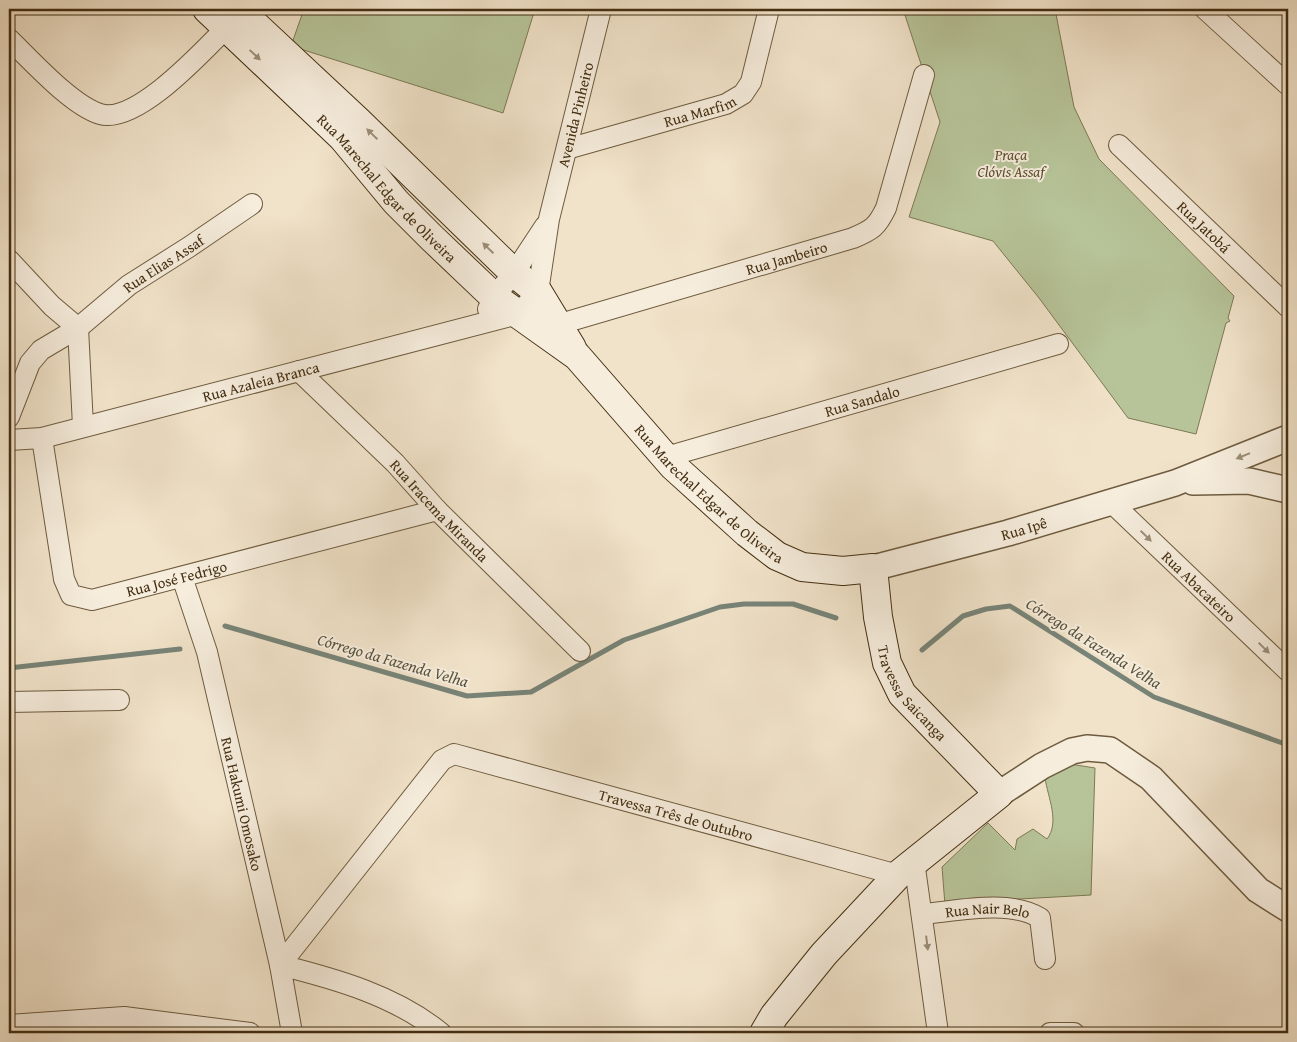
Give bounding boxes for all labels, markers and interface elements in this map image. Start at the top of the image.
one-way arrow [248,49,260,61]
street label: Avenida Pinheiro [552,60,598,169]
street label: Rua Marfim [661,90,740,132]
street label: Rua Marechal Edgar de Oliveira [313,109,461,267]
one-way arrow [367,129,379,141]
park label: Praça Clóvis Assaf [977,144,1047,182]
street label: Rua Jatobá [1173,196,1236,257]
street label: Rua Elias Assaf [118,228,210,297]
street label: Rua Jambeiro [743,236,830,279]
one-way arrow [483,242,495,254]
street label: Rua Azaleia Branca [200,356,321,406]
street label: Rua Sandalo [822,380,902,421]
street label: Rua Marechal Edgar de Oliveira [630,419,786,568]
one-way arrow [1235,452,1250,460]
street label: Rua Iracema Miranda [386,454,494,566]
street label: Rua Ipê [999,511,1049,545]
one-way arrow [1140,530,1152,542]
street label: Rua Abacateiro [1158,546,1241,627]
street label: Rua José Fedrigo [124,555,229,601]
water label: Córrego da Fazenda Velha [1022,592,1167,695]
water label: Córrego da Fazenda Velha [315,627,472,693]
one-way arrow [1258,642,1270,654]
street label: Travessa Saicanga [873,643,952,745]
street label: Rua Hakumi Omosako [217,735,268,873]
street label: Travessa Três de Outubro [596,783,756,846]
street label: Rua Nair Belo [944,897,1033,923]
one-way arrow [923,936,931,952]

